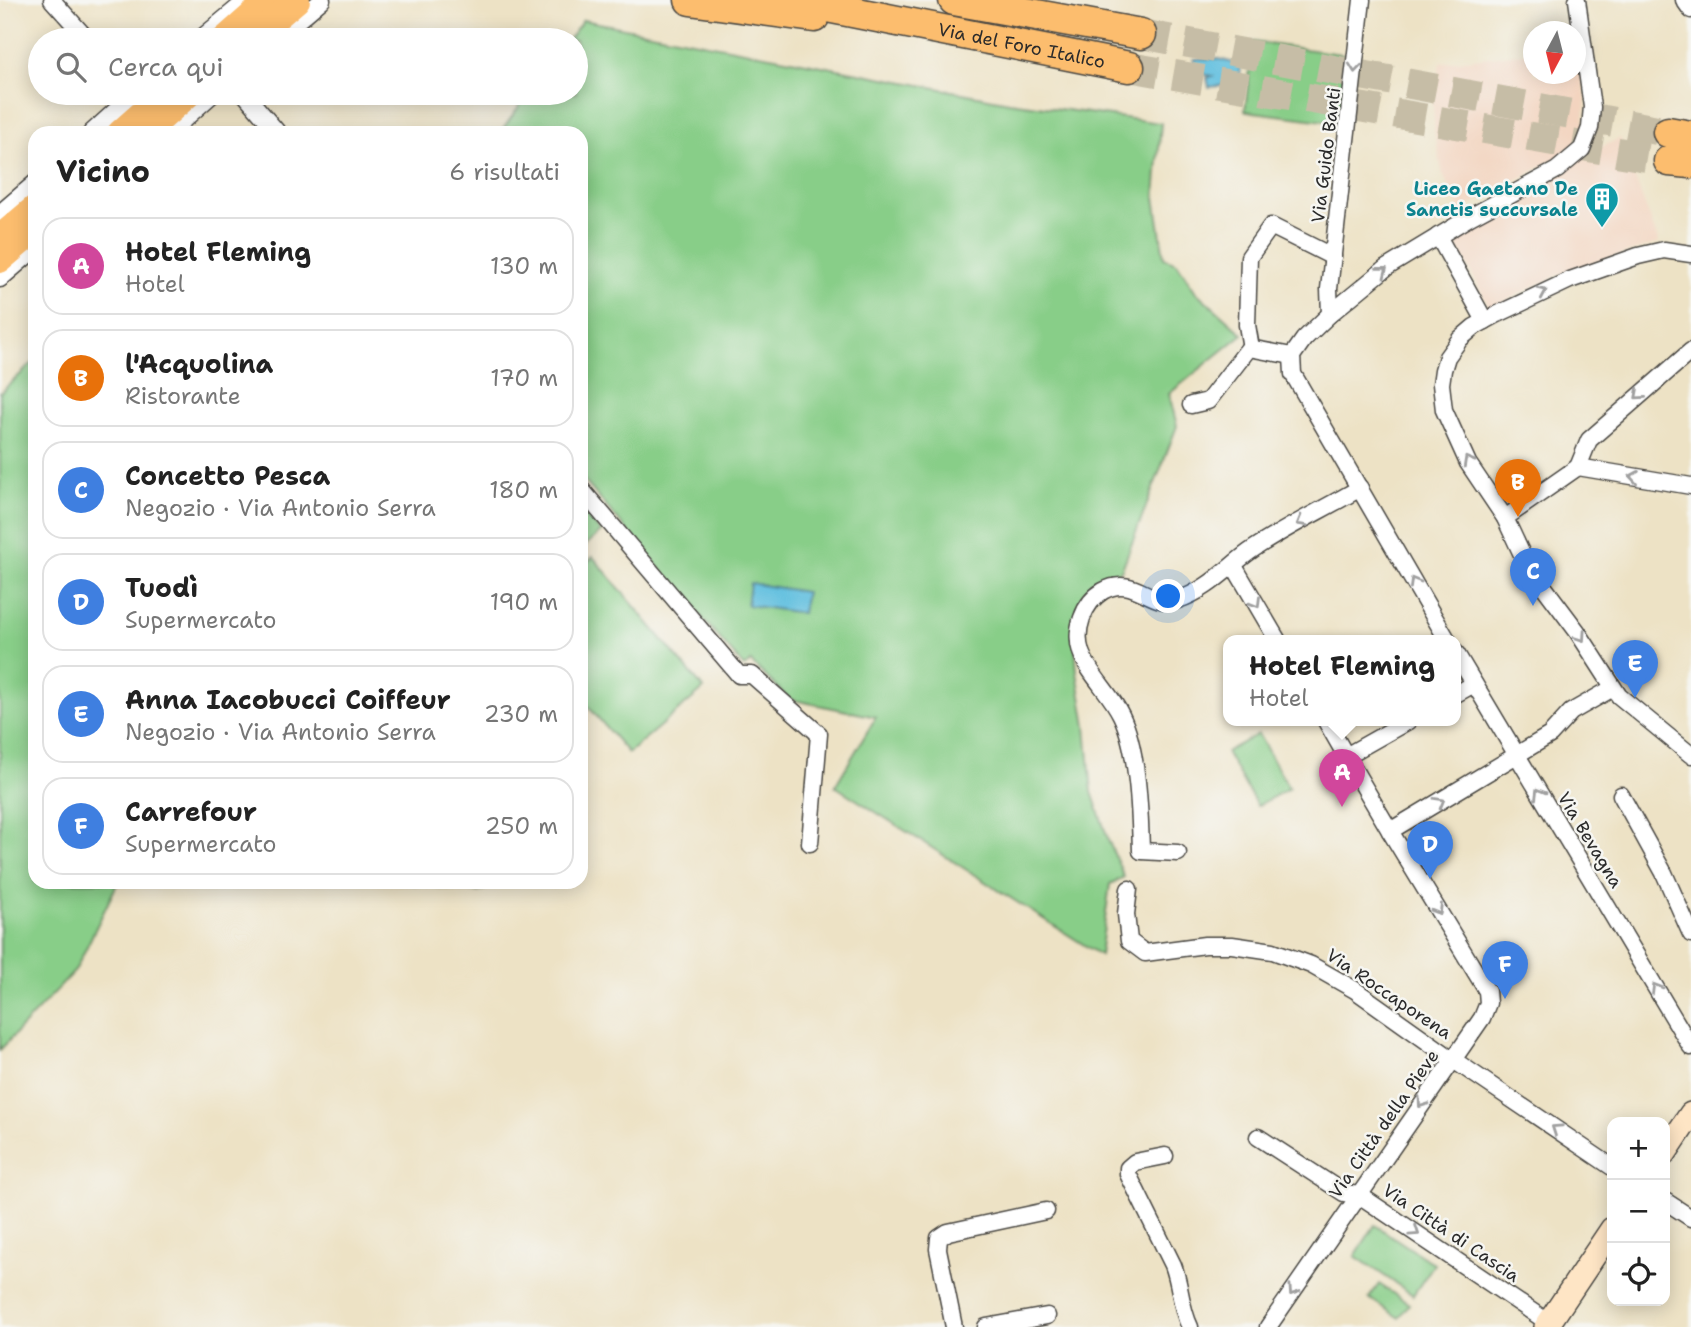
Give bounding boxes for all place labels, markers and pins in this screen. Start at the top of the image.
place label: Liceo Gaetano De Sanctis succursale [1406,177,1578,222]
building icon: Liceo Gaetano De Sanctis succursale [1583,180,1621,229]
pin: B [1495,459,1541,517]
pin: C [1510,548,1556,606]
pin: E [1612,640,1658,698]
pin: A [1319,749,1365,807]
pin: D [1407,821,1453,879]
pin: F [1482,941,1528,999]

